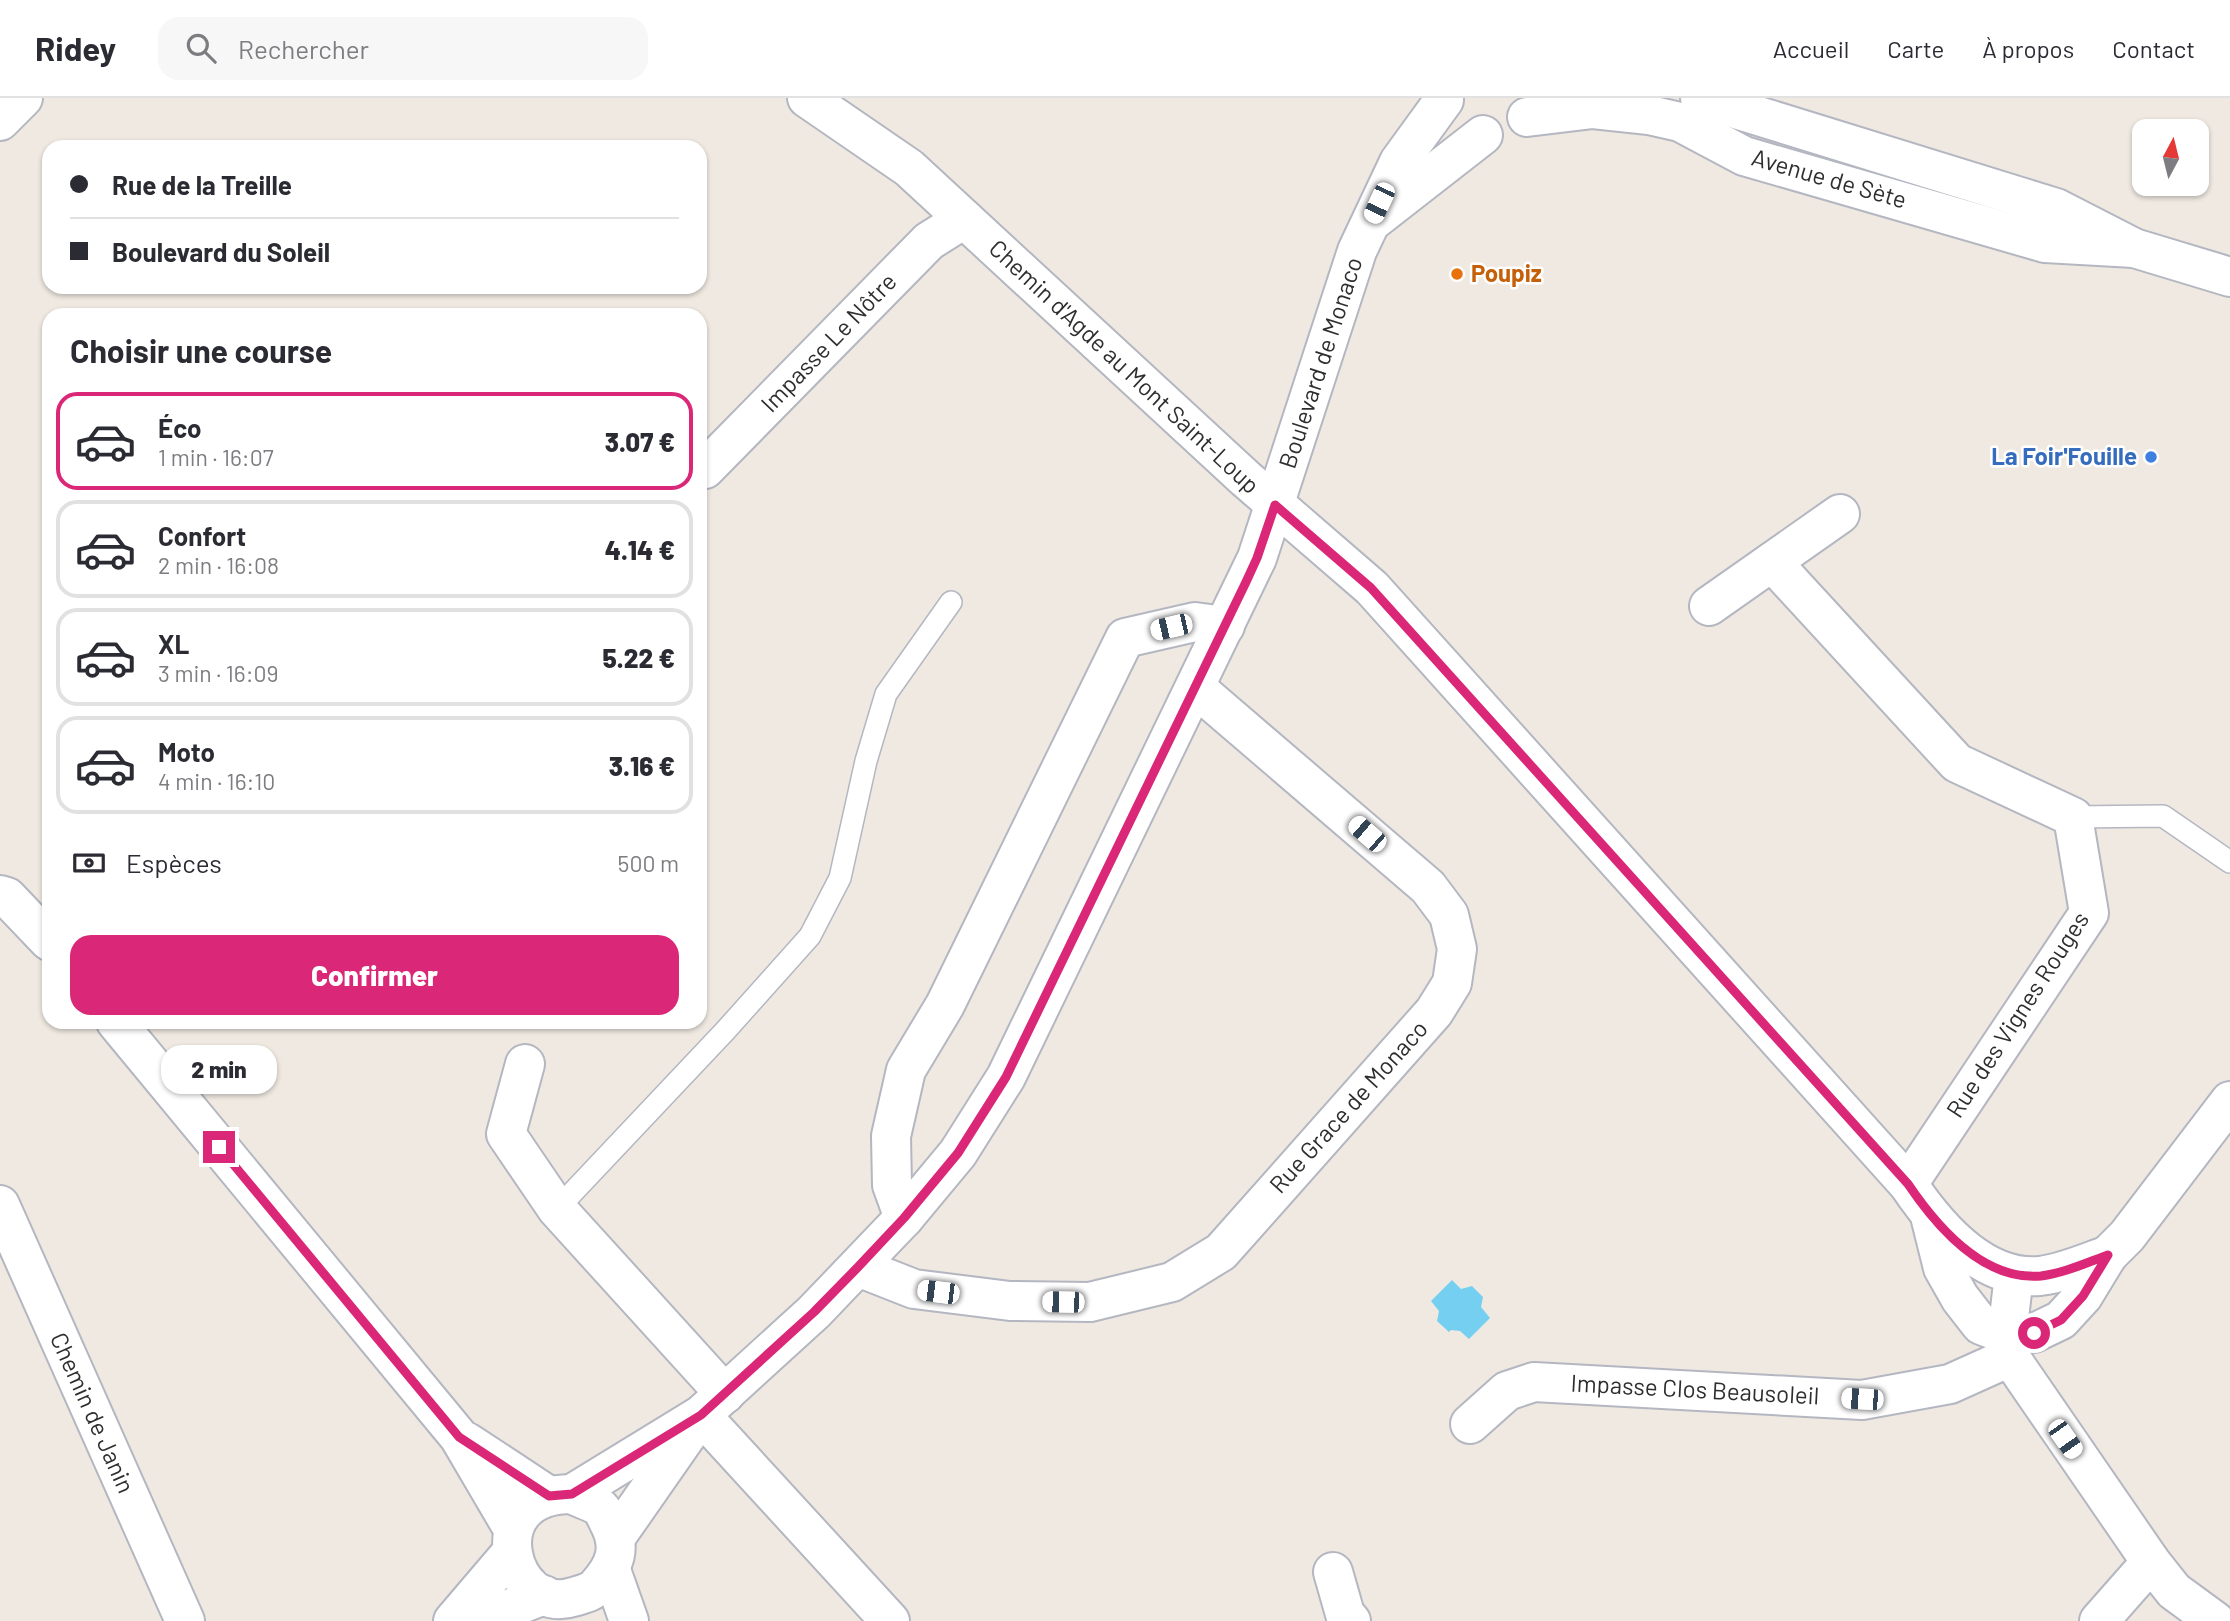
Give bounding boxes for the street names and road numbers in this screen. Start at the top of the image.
street label: Avenue de Sète [1749,142,1910,213]
street label: Chemin d'Agde au Mont Saint-Loup [984,233,1266,499]
street label: Boulevard de Monaco [1272,253,1367,472]
street label: Impasse Le Nôtre [754,266,902,418]
street label: Rue des Vignes Rouges [1939,906,2094,1123]
street label: Rue Grace de Monaco [1263,1014,1433,1198]
street label: Chemin de Janin [45,1328,142,1497]
street label: Impasse Clos Beausoleil [1570,1368,1820,1409]

